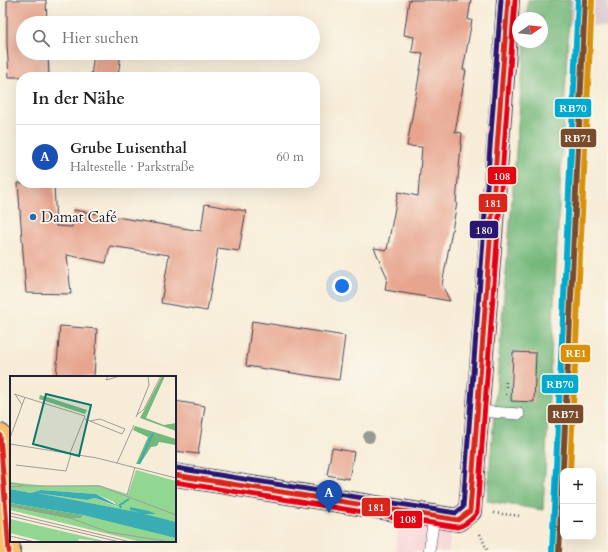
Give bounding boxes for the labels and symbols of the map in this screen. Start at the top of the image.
north arrow [512,12,548,48]
line badge: RB70 [554,98,592,118]
text: RB70 [559,101,587,116]
line badge: RB71 [560,128,597,148]
text: RB71 [564,131,592,146]
line badge: 108 [487,166,517,185]
text: 108 [494,169,510,184]
line badge: 181 [478,193,508,213]
text: 181 [485,196,501,211]
place label: Damat Café [41,207,117,227]
marker: Damat Café [28,212,38,222]
line badge: 180 [469,220,499,239]
text: 180 [476,223,493,238]
your location [332,276,352,296]
line badge: RE1 [560,344,591,363]
text: RE1 [566,346,586,361]
line badge: RB70 [541,374,579,394]
inset map [10,376,176,542]
text: RB70 [546,377,574,392]
line badge: RB71 [547,404,584,424]
text: RB71 [552,407,580,422]
pin: A [316,480,342,513]
line badge: 181 [361,497,391,517]
text: 181 [368,500,384,515]
line badge: 108 [393,510,423,529]
text: 108 [400,512,416,527]

